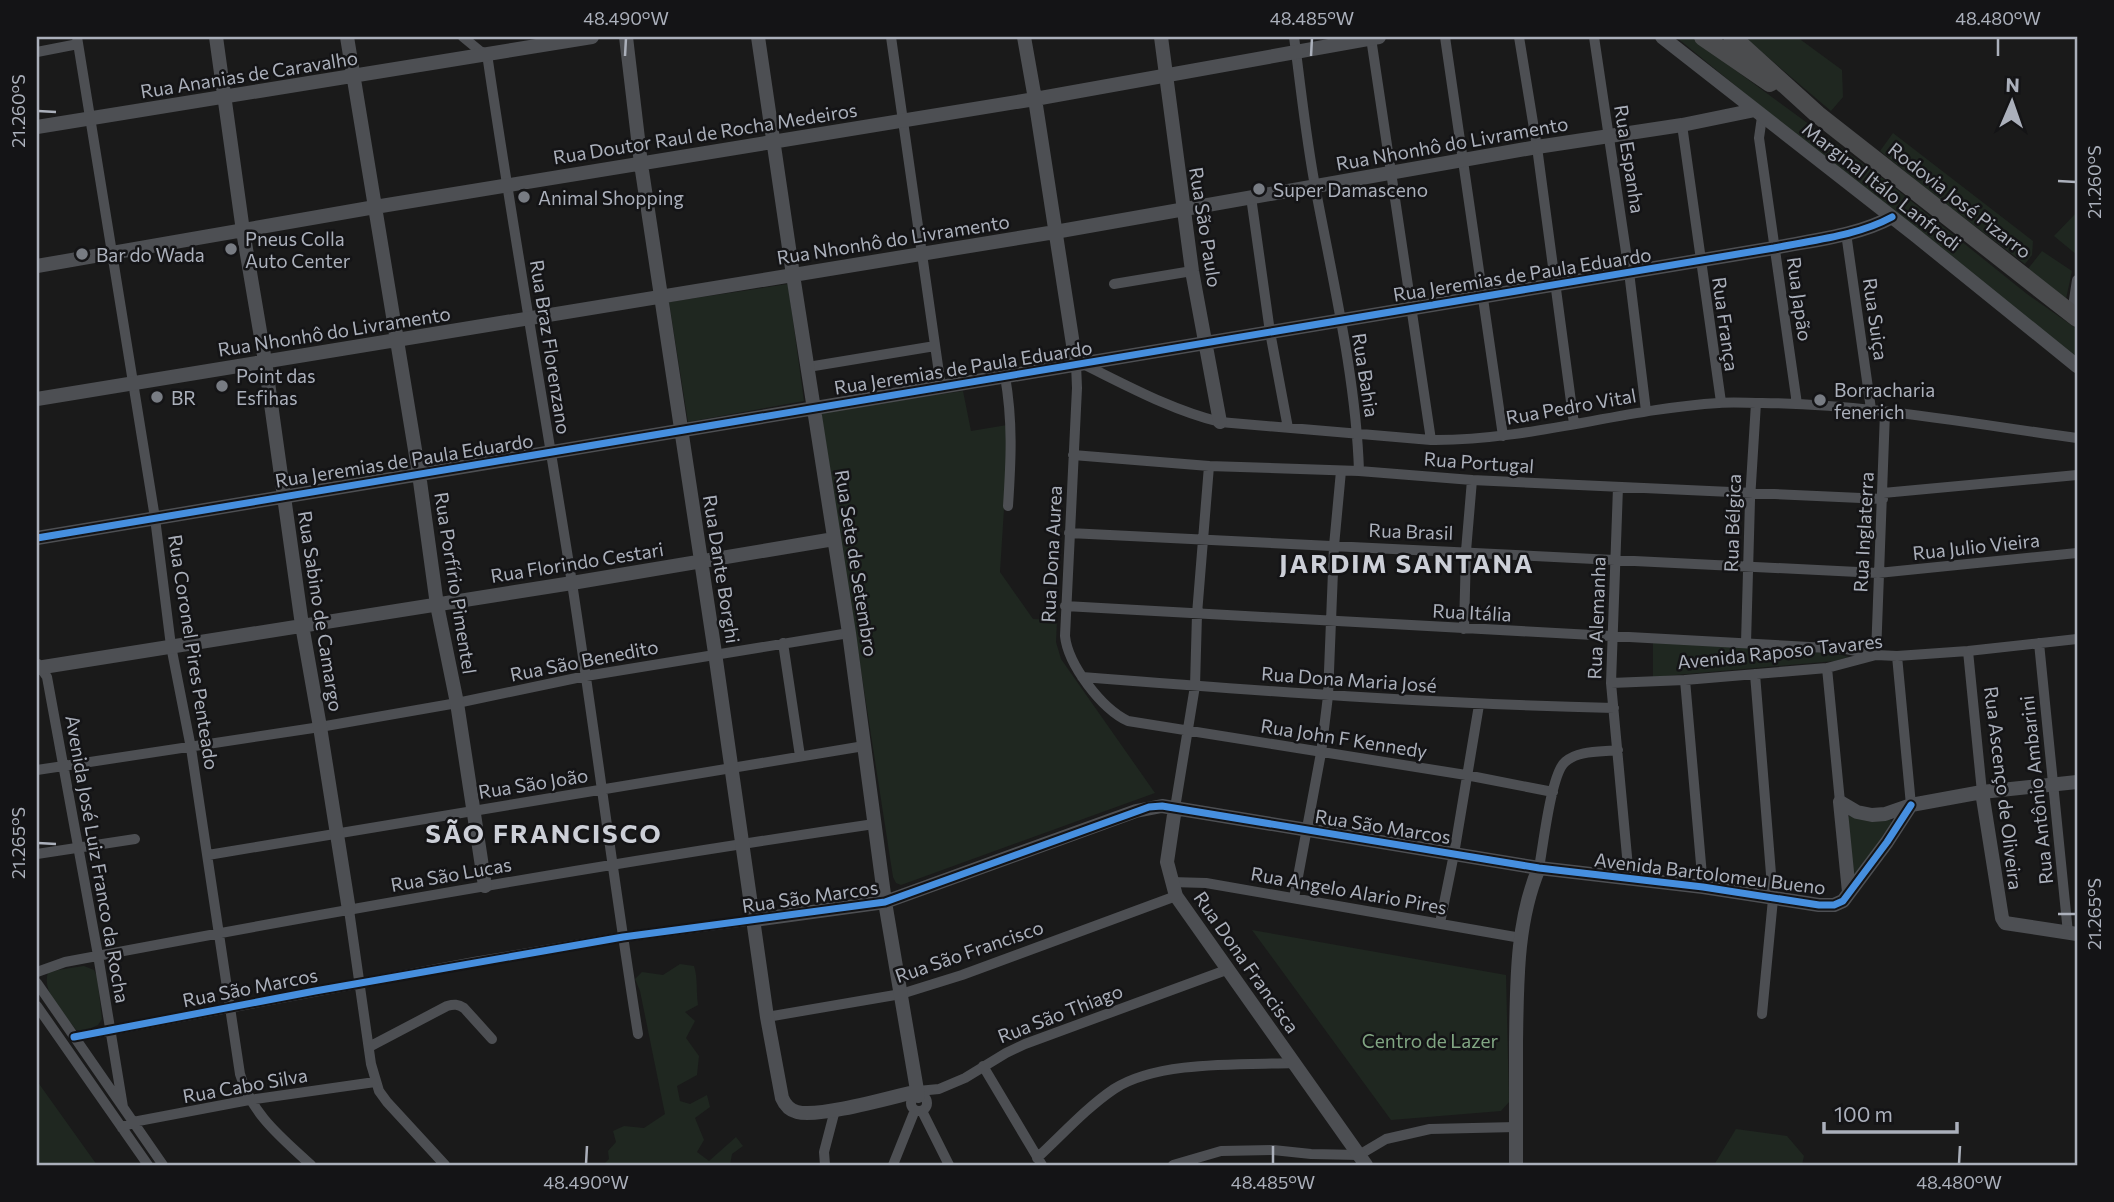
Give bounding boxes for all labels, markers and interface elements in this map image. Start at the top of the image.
text: 48.490°W [583,7,669,29]
text: 48.485°W [1270,7,1354,29]
text: 48.480°W [1955,7,2041,29]
street label: Rua Ananias de Caravalho [139,45,359,103]
north arrow [1978,66,2048,136]
text: N [2005,73,2020,96]
text: 21.260°S [7,74,29,148]
street label: Rua Doutor Raul de Rocha Medeiros [551,98,859,168]
street label: Rua Espanha [1610,103,1650,215]
street label: Rua Nhonhô do Livramento [1334,111,1570,175]
street label: Marginal Itálo Lanfredi [1798,117,1966,255]
street label: Rodovia José Pizarro [1884,137,2036,263]
text: 21.260°S [2083,145,2105,219]
street label: Rua São Paulo [1185,165,1227,289]
place label: Super Damasceno [1273,178,1428,201]
marker: Super Damasceno [1251,181,1267,197]
place label: Animal Shopping [538,186,684,209]
marker: Animal Shopping [516,189,532,205]
street label: Rua Nhonhô do Livramento [775,209,1011,269]
place label: Pneus Colla Auto Center [245,227,351,272]
marker: Pneus Colla Auto Center [223,241,239,257]
street label: Rua Jeremias de Paula Eduardo [1391,242,1653,306]
place label: Bar do Wada [96,243,205,266]
marker: Bar do Wada [74,246,90,262]
street label: Rua Japão [1783,255,1817,343]
street label: Rua Braz Florenzano [526,258,576,436]
street label: Rua França [1708,275,1744,373]
street label: Rua Suiça [1859,276,1893,362]
street label: Rua Nhonhô do Livramento [216,301,452,361]
street label: Rua Bahia [1348,331,1384,419]
street label: Rua Jeremias de Paula Eduardo [832,335,1094,399]
place label: Point das Esfihas [236,364,316,409]
marker: Point das Esfihas [214,378,230,394]
place label: Borracharia fenerich [1834,378,1935,423]
street label: Rua Pedro Vital [1504,383,1638,429]
place label: BR [171,386,196,409]
marker: BR [149,389,165,405]
marker: Borracharia fenerich [1812,392,1828,408]
street label: Rua Jeremias de Paula Eduardo [273,428,535,492]
street label: Rua Portugal [1423,447,1535,477]
street label: Rua Sete de Setembro [831,468,883,658]
street label: Rua Inglaterra [1848,471,1878,593]
street label: Rua Bélgica [1719,473,1745,573]
street label: Rua Dona Aurea [1036,485,1066,623]
street label: Rua Porfírio Pimentel [430,490,482,676]
street label: Rua Dante Borghi [699,493,745,645]
street label: Rua Sabino de Camargo [294,509,348,713]
street label: Rua Brasil [1368,518,1454,544]
street label: Rua Julio Vieira [1911,528,2041,564]
street label: Rua Coronel Pires Penteado [164,533,224,771]
street label: Rua Florindo Cestari [489,537,665,587]
district label: JARDIM SANTANA [1279,547,1535,578]
street label: Rua Alemanha [1582,556,1610,680]
street label: Rua Itália [1432,598,1512,626]
street label: Avenida Raposo Tavares [1676,629,1884,673]
street label: Rua São Benedito [508,634,660,686]
street label: Rua Dona Maria José [1260,661,1438,697]
street label: Rua Ascenço de Oliveira [1980,685,2028,891]
street label: Rua Antônio Ambarini [2015,694,2057,886]
street label: Avenida José Luiz Franco da Rocha [61,713,135,1005]
street label: Rua John F Kennedy [1259,713,1429,763]
street label: Rua São João [476,763,590,803]
street label: Rua São Marcos [1313,804,1453,848]
text: 21.265°S [7,807,29,879]
district label: SÃO FRANCISCO [425,817,663,848]
street label: Avenida Bartolomeu Bueno [1593,847,1827,899]
street label: Rua São Lucas [389,852,513,896]
street label: Rua Angelo Alario Pires [1249,861,1449,919]
street label: Rua São Marcos [740,875,880,917]
text: 21.265°S [2083,878,2105,950]
street label: Rua Dona Francisca [1189,887,1305,1037]
street label: Rua São Francisco [892,915,1046,987]
street label: Rua São Marcos [180,963,320,1011]
street label: Rua São Thiago [994,979,1126,1047]
park label: Centro de Lazer [1362,1029,1499,1052]
street label: Rua Cabo Silva [181,1063,309,1107]
scale bar [1824,1090,1956,1134]
text: 100 m [1834,1101,1893,1126]
text: 48.490°W [543,1171,629,1193]
text: 48.485°W [1231,1171,1315,1193]
text: 48.480°W [1916,1171,2002,1193]

